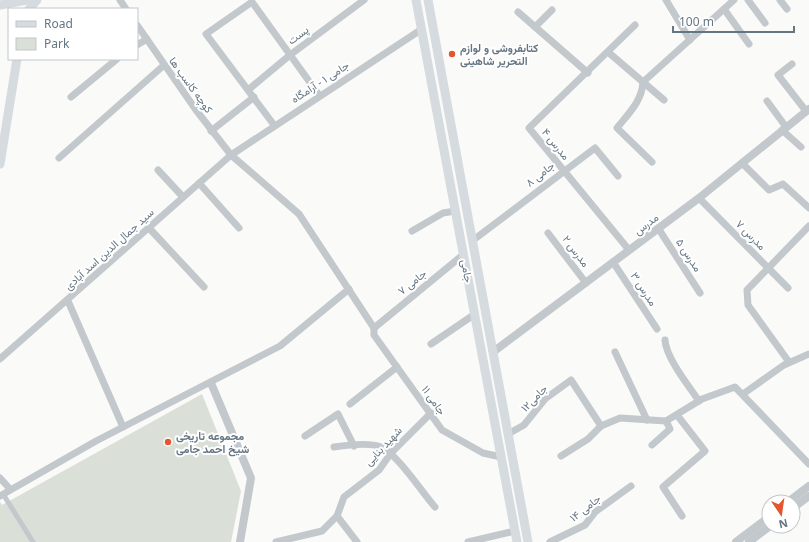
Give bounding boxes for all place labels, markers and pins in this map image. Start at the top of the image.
place label: کتابفروشی و لوازم التحریر شاهینی [460,40,538,68]
marker: کتابفروشی و لوازم التحریر شاهینی [447,49,457,59]
place label: مجموعه تاریخی شیخ احمد جامی [176,428,250,457]
marker: مجموعه تاریخی شیخ احمد جامی [163,437,173,447]

